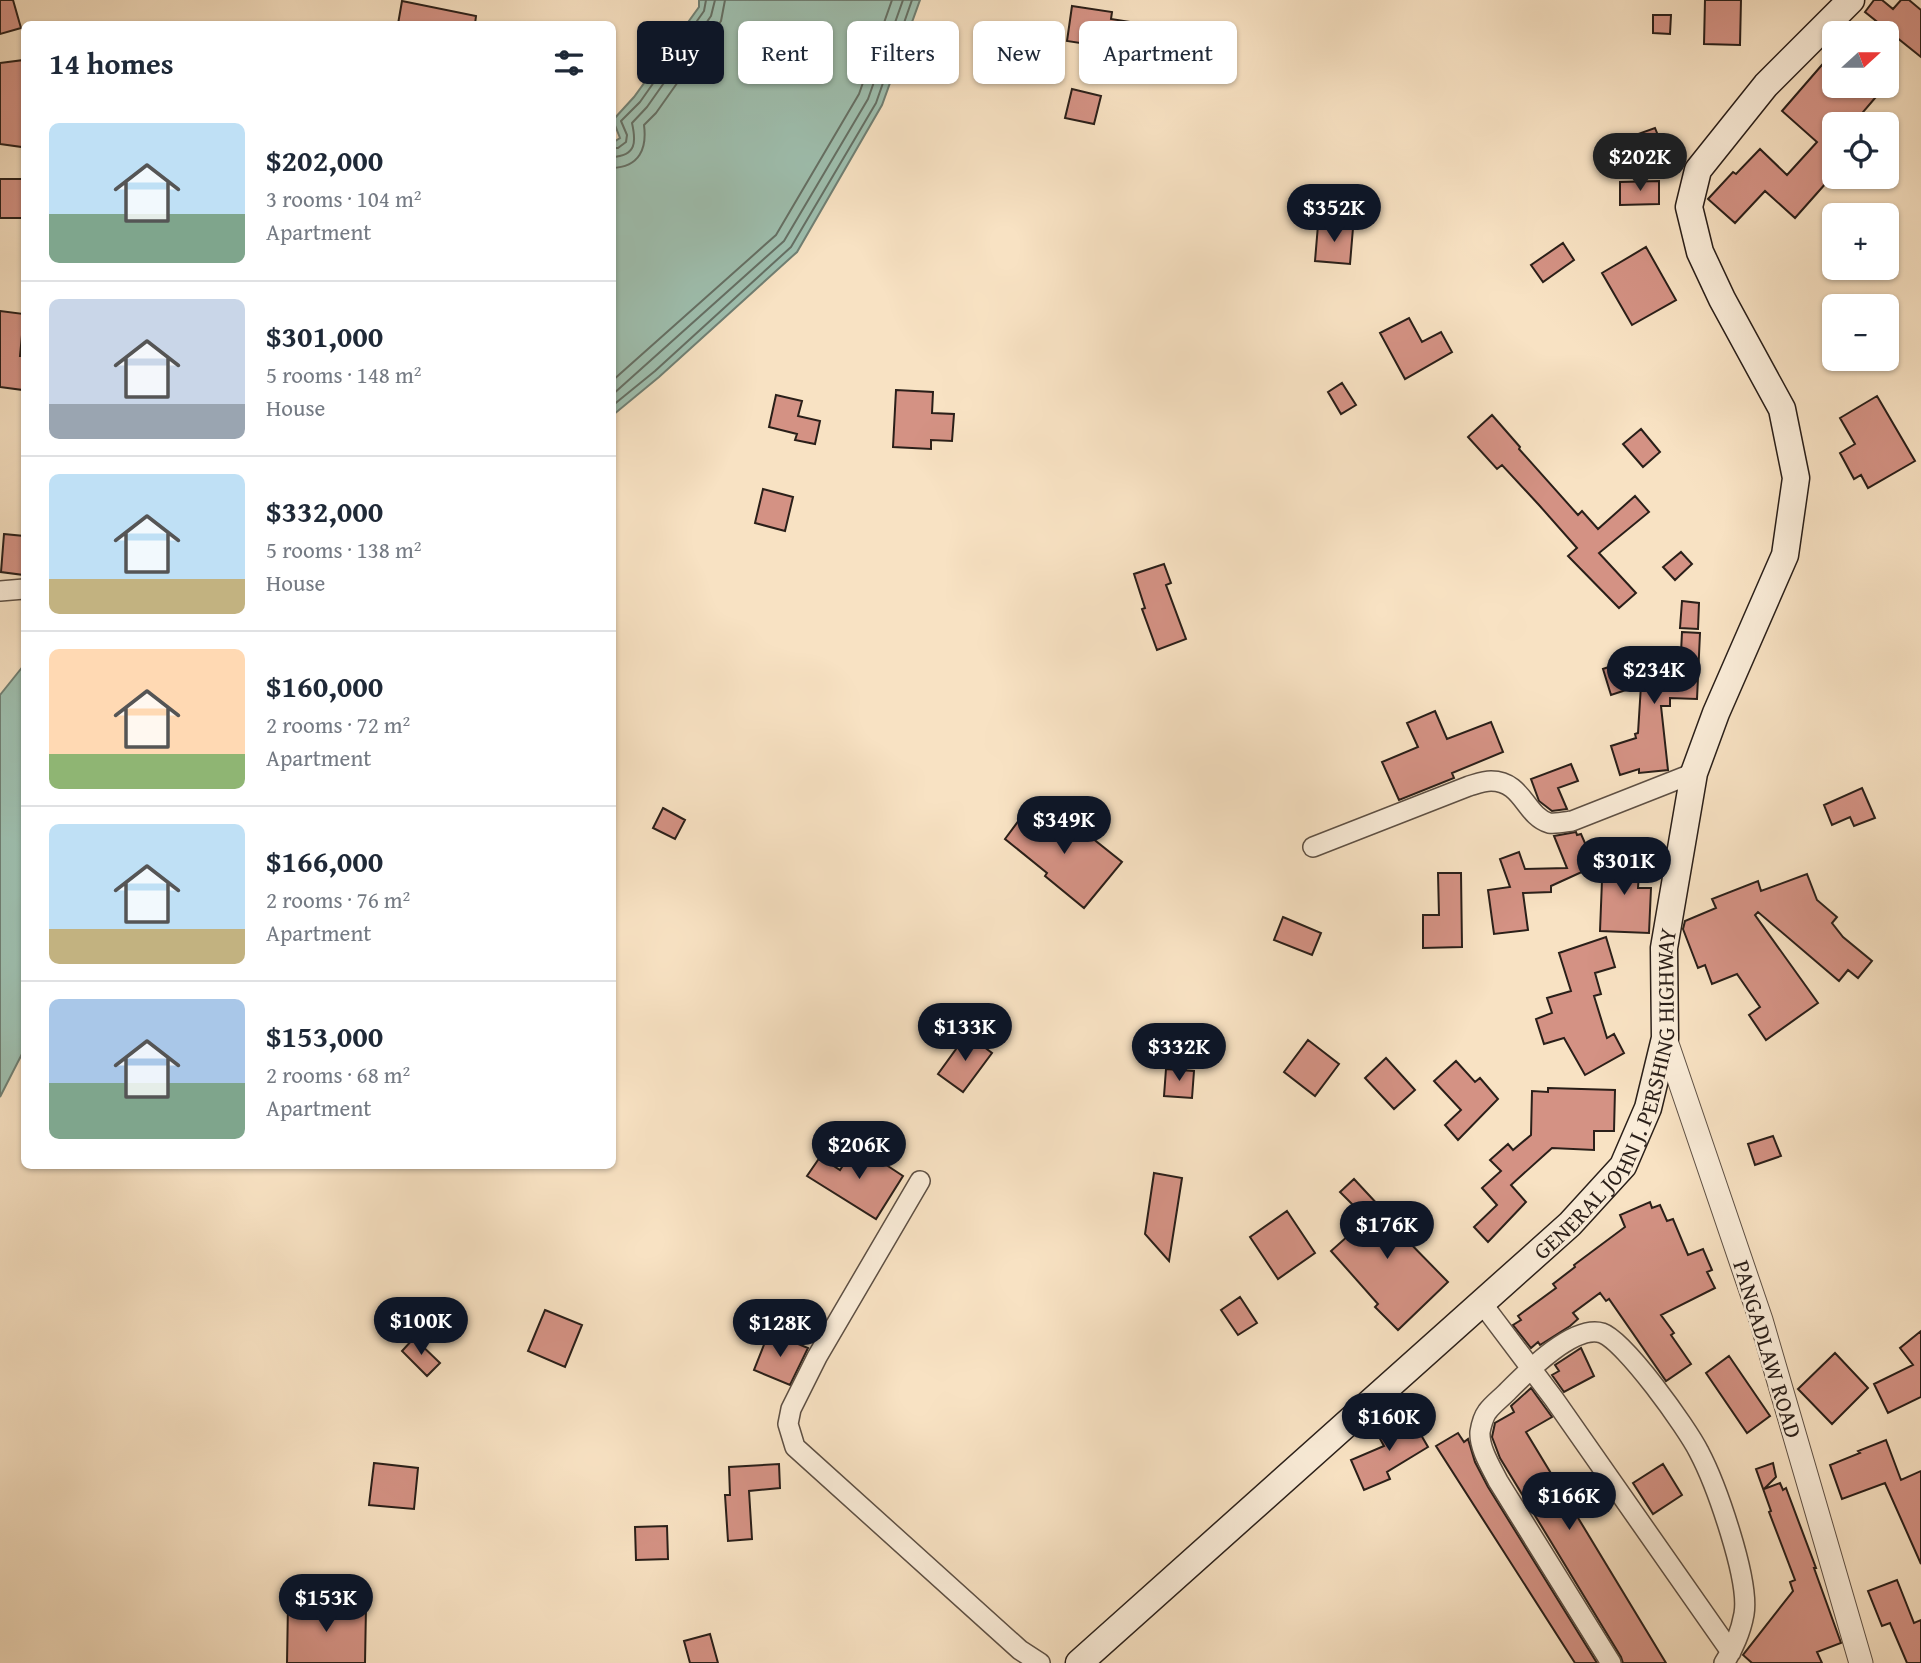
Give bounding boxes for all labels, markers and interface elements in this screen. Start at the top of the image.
chip: Buy [637,21,724,84]
chip: Rent [738,21,833,84]
chip: Filters [847,21,959,84]
chip: New [973,21,1065,84]
chip: Apartment [1079,21,1237,84]
north arrow [1822,21,1899,98]
map controls [1822,21,1899,371]
text: 14 homes [49,41,174,85]
icon: filters [550,44,588,82]
button: locate [1822,112,1899,189]
pin: $202K [1591,134,1689,193]
text: $202,000 [266,138,383,182]
text: $202K [1609,139,1671,172]
icon: home [105,151,189,235]
text: 3 rooms · 104 m² [266,182,421,215]
pin: $352K [1285,184,1383,244]
text: $352K [1303,190,1365,223]
button: + [1822,203,1899,280]
text: Apartment [266,215,371,248]
button: − [1822,294,1899,371]
text: $301,000 [266,314,383,358]
icon: home [105,327,189,411]
text: 5 rooms · 148 m² [266,358,421,391]
text: House [266,391,325,424]
text: $332,000 [266,489,383,533]
icon: home [105,502,189,586]
text: 5 rooms · 138 m² [266,533,421,566]
text: House [266,566,325,599]
pin: $234K [1605,646,1703,706]
text: $234K [1623,652,1685,685]
text: $160,000 [266,664,383,708]
icon: home [105,677,189,761]
text: 2 rooms · 72 m² [266,708,410,741]
text: Apartment [266,741,371,774]
pin: $349K [1015,796,1113,856]
text: $349K [1033,802,1095,835]
pin: $301K [1575,838,1673,897]
text: $166,000 [266,839,383,883]
text: $301K [1593,843,1655,876]
icon: home [105,852,189,936]
text: 2 rooms · 76 m² [266,883,410,916]
text: Apartment [266,916,371,949]
street label: GENERAL JOHN J. PERSHING HIGHWAY [1525,925,1684,1266]
pin: $133K [916,1004,1014,1063]
text: $133K [934,1009,996,1042]
text: $153,000 [266,1014,383,1058]
pin: $332K [1130,1024,1228,1083]
icon: home [105,1027,189,1111]
text: $332K [1148,1029,1210,1062]
text: 2 rooms · 68 m² [266,1058,410,1091]
text: Apartment [266,1091,371,1124]
pin: $206K [810,1122,908,1181]
text: $206K [828,1127,890,1160]
pin: $176K [1338,1202,1436,1261]
text: $176K [1356,1207,1418,1240]
street label: PANGADLAW ROAD [1725,1256,1811,1442]
pin: $100K [372,1298,470,1357]
pin: $128K [731,1300,829,1359]
text: $100K [390,1303,452,1336]
text: $128K [749,1305,811,1338]
pin: $160K [1340,1394,1438,1453]
text: $160K [1358,1399,1420,1432]
pin: $166K [1520,1472,1618,1532]
text: $166K [1538,1478,1600,1511]
pin: $153K [277,1574,375,1634]
text: $153K [295,1580,357,1613]

